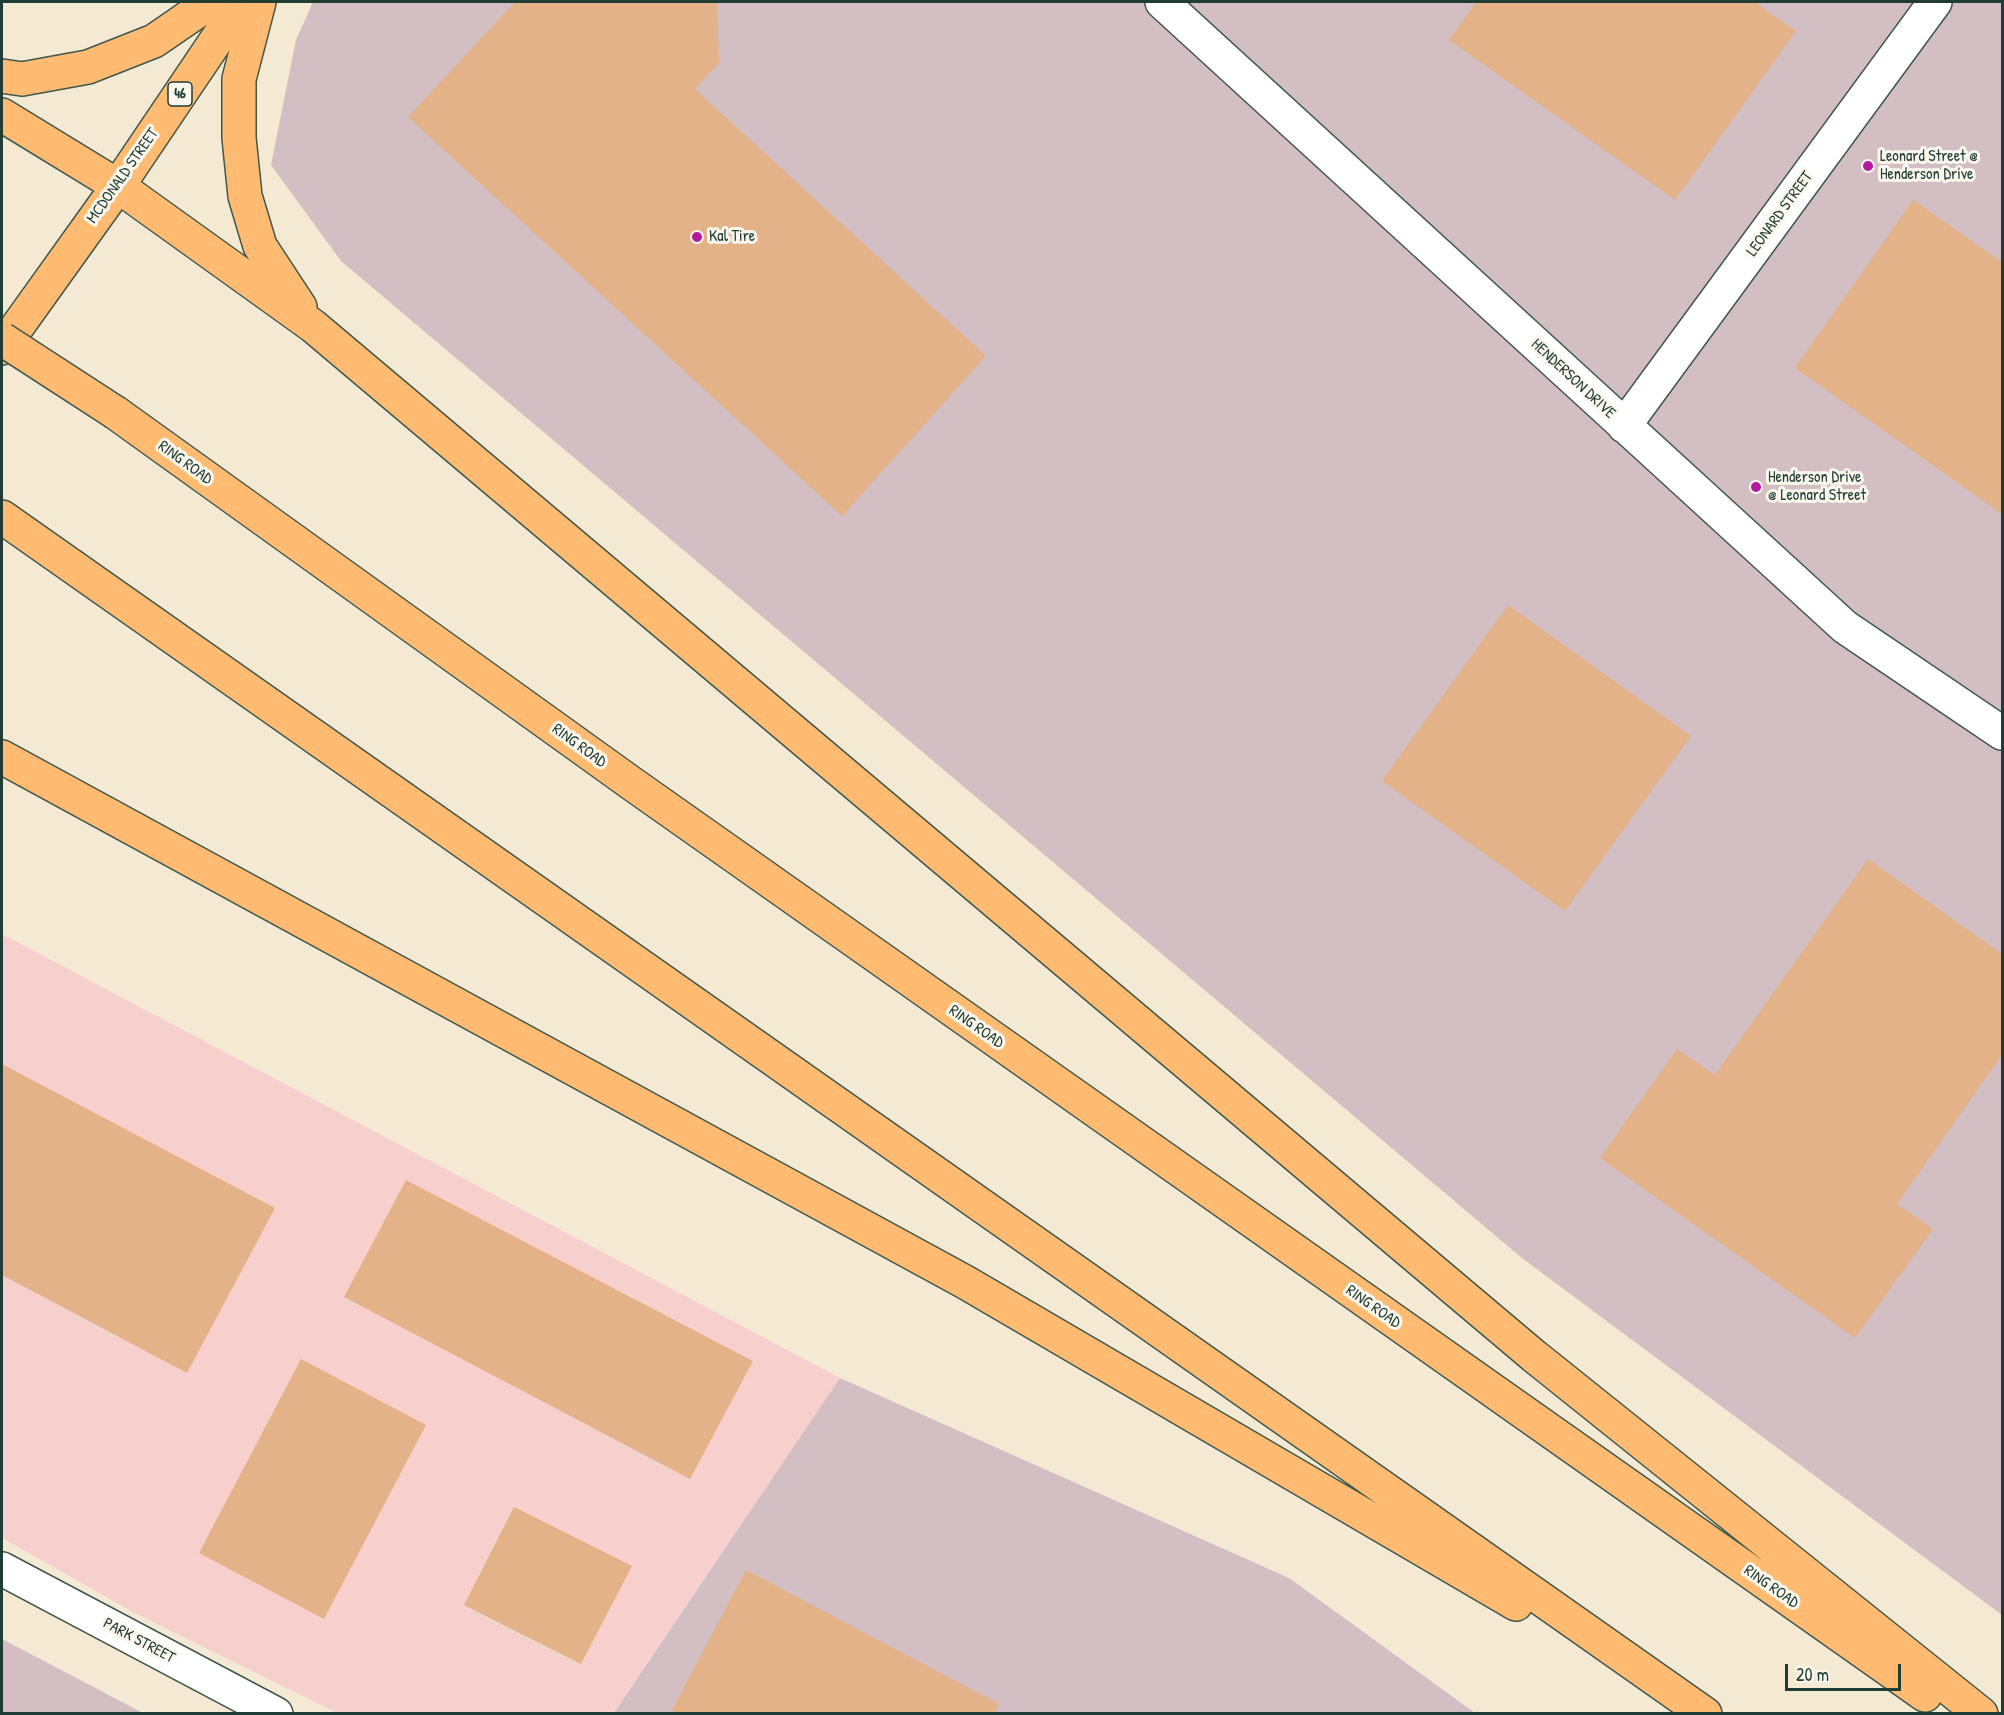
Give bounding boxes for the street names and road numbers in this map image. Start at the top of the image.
road number: 46 [168,82,192,106]
street label: MCDONALD STREET [83,125,163,227]
street label: LEONARD STREET [1743,168,1817,260]
street label: HENDERSON DRIVE [1527,335,1619,423]
street label: RING ROAD [154,437,216,489]
street label: RING ROAD [548,720,610,772]
street label: RING ROAD [945,1001,1007,1053]
street label: RING ROAD [1342,1281,1404,1333]
street label: RING ROAD [1740,1561,1802,1613]
street label: PARK STREET [100,1614,178,1668]

